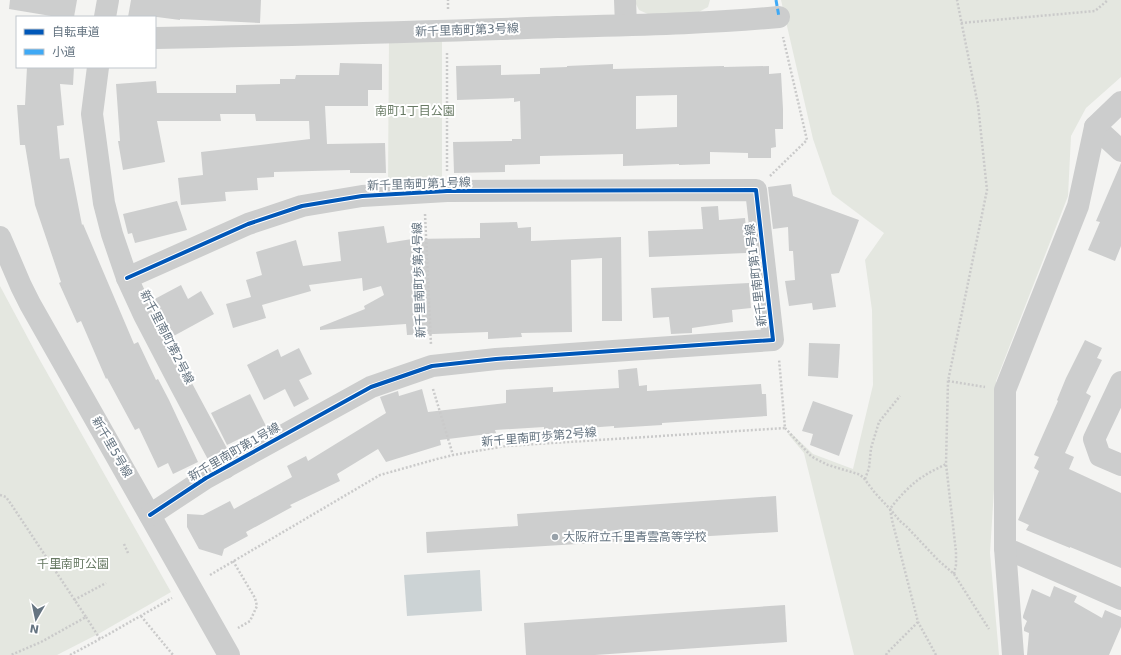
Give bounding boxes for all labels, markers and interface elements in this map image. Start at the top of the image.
legend [16,16,156,68]
street label: 新千里南町第3号線 [415,21,519,39]
text: 自転車道 [52,25,100,39]
text: 小道 [52,45,76,59]
park label: 南町1丁目公園 [375,104,455,118]
street label: 新千里南町第1号線 [367,175,471,193]
street label: 新千里南町歩第4号線 [410,222,428,338]
street label: 新千里南町第1号線 [743,223,769,327]
street label: 新千里南町第2号線 [137,288,197,386]
street label: 新千里5号線 [89,414,135,480]
street label: 新千里南町第1号線 [186,420,282,484]
street label: 新千里南町歩第2号線 [481,425,597,449]
place label: 大阪府立千里青雲高等学校 [563,530,707,544]
marker: 大阪府立千里青雲高等学校 [550,532,560,542]
park label: 千里南町公園 [37,557,109,571]
north arrow [16,599,56,639]
text: N [29,621,40,636]

